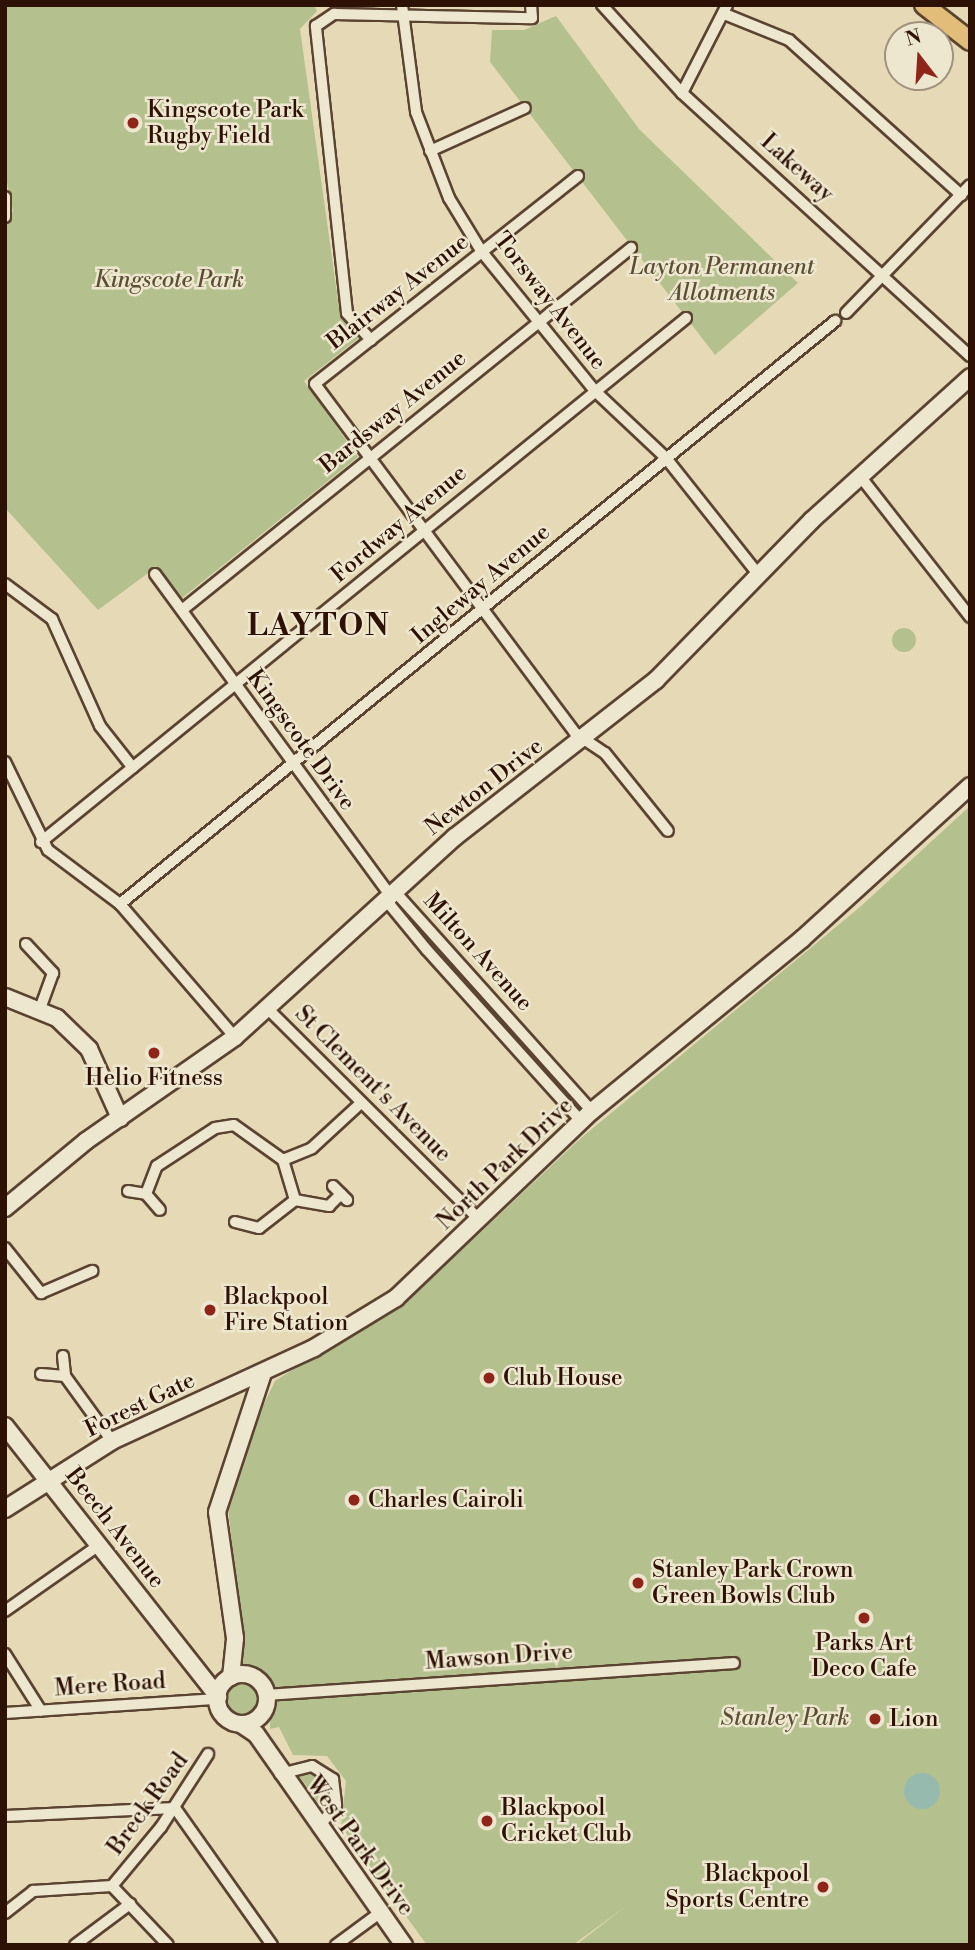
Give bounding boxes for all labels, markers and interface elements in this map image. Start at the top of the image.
north arrow [884,21,954,91]
text: N [903,24,924,52]
place label: Kingscote Park Rugby Field [147,96,304,150]
marker: Kingscote Park Rugby Field [125,115,141,131]
street label: Lakeway [755,128,839,208]
street label: Torsway Avenue [488,227,612,375]
street label: Blairway Avenue [322,228,474,356]
park label: Layton Permanent Allotments [630,253,814,307]
park label: Kingscote Park [94,266,244,294]
street label: Bardsway Avenue [314,345,472,479]
street label: Fordway Avenue [326,459,472,589]
street label: Ingleway Avenue [406,518,556,650]
district label: LAYTON [248,608,390,644]
street label: Kingscote Drive [241,664,361,816]
street label: Newton Drive [420,732,548,842]
street label: Milton Avenue [418,887,538,1017]
street label: St Clement's Avenue [289,1000,457,1168]
marker: Helio Fitness [146,1045,162,1061]
place label: Helio Fitness [85,1064,223,1092]
street label: North Park Drive [431,1092,579,1236]
place label: Blackpool Fire Station [224,1283,348,1337]
marker: Blackpool Fire Station [202,1302,218,1318]
place label: Club House [503,1364,623,1392]
street label: Forest Gate [80,1366,200,1444]
marker: Club House [481,1370,497,1386]
street label: Beech Avenue [59,1462,171,1594]
place label: Charles Cairoli [368,1486,524,1514]
marker: Charles Cairoli [346,1492,362,1508]
place label: Stanley Park Crown Green Bowls Club [652,1556,853,1610]
marker: Stanley Park Crown Green Bowls Club [630,1575,646,1591]
marker: Parks Art Deco Cafe [856,1610,872,1626]
place label: Parks Art Deco Cafe [811,1629,917,1683]
street label: Mawson Drive [424,1638,574,1676]
street label: Mere Road [53,1667,167,1703]
park label: Stanley Park [721,1704,849,1732]
place label: Lion [889,1705,938,1733]
marker: Lion [867,1711,883,1727]
street label: Breck Road [102,1748,194,1860]
street label: West Park Drive [300,1771,420,1921]
place label: Blackpool Cricket Club [501,1794,632,1848]
marker: Blackpool Cricket Club [479,1813,495,1829]
place label: Blackpool Sports Centre [665,1860,809,1914]
marker: Blackpool Sports Centre [815,1879,831,1895]

